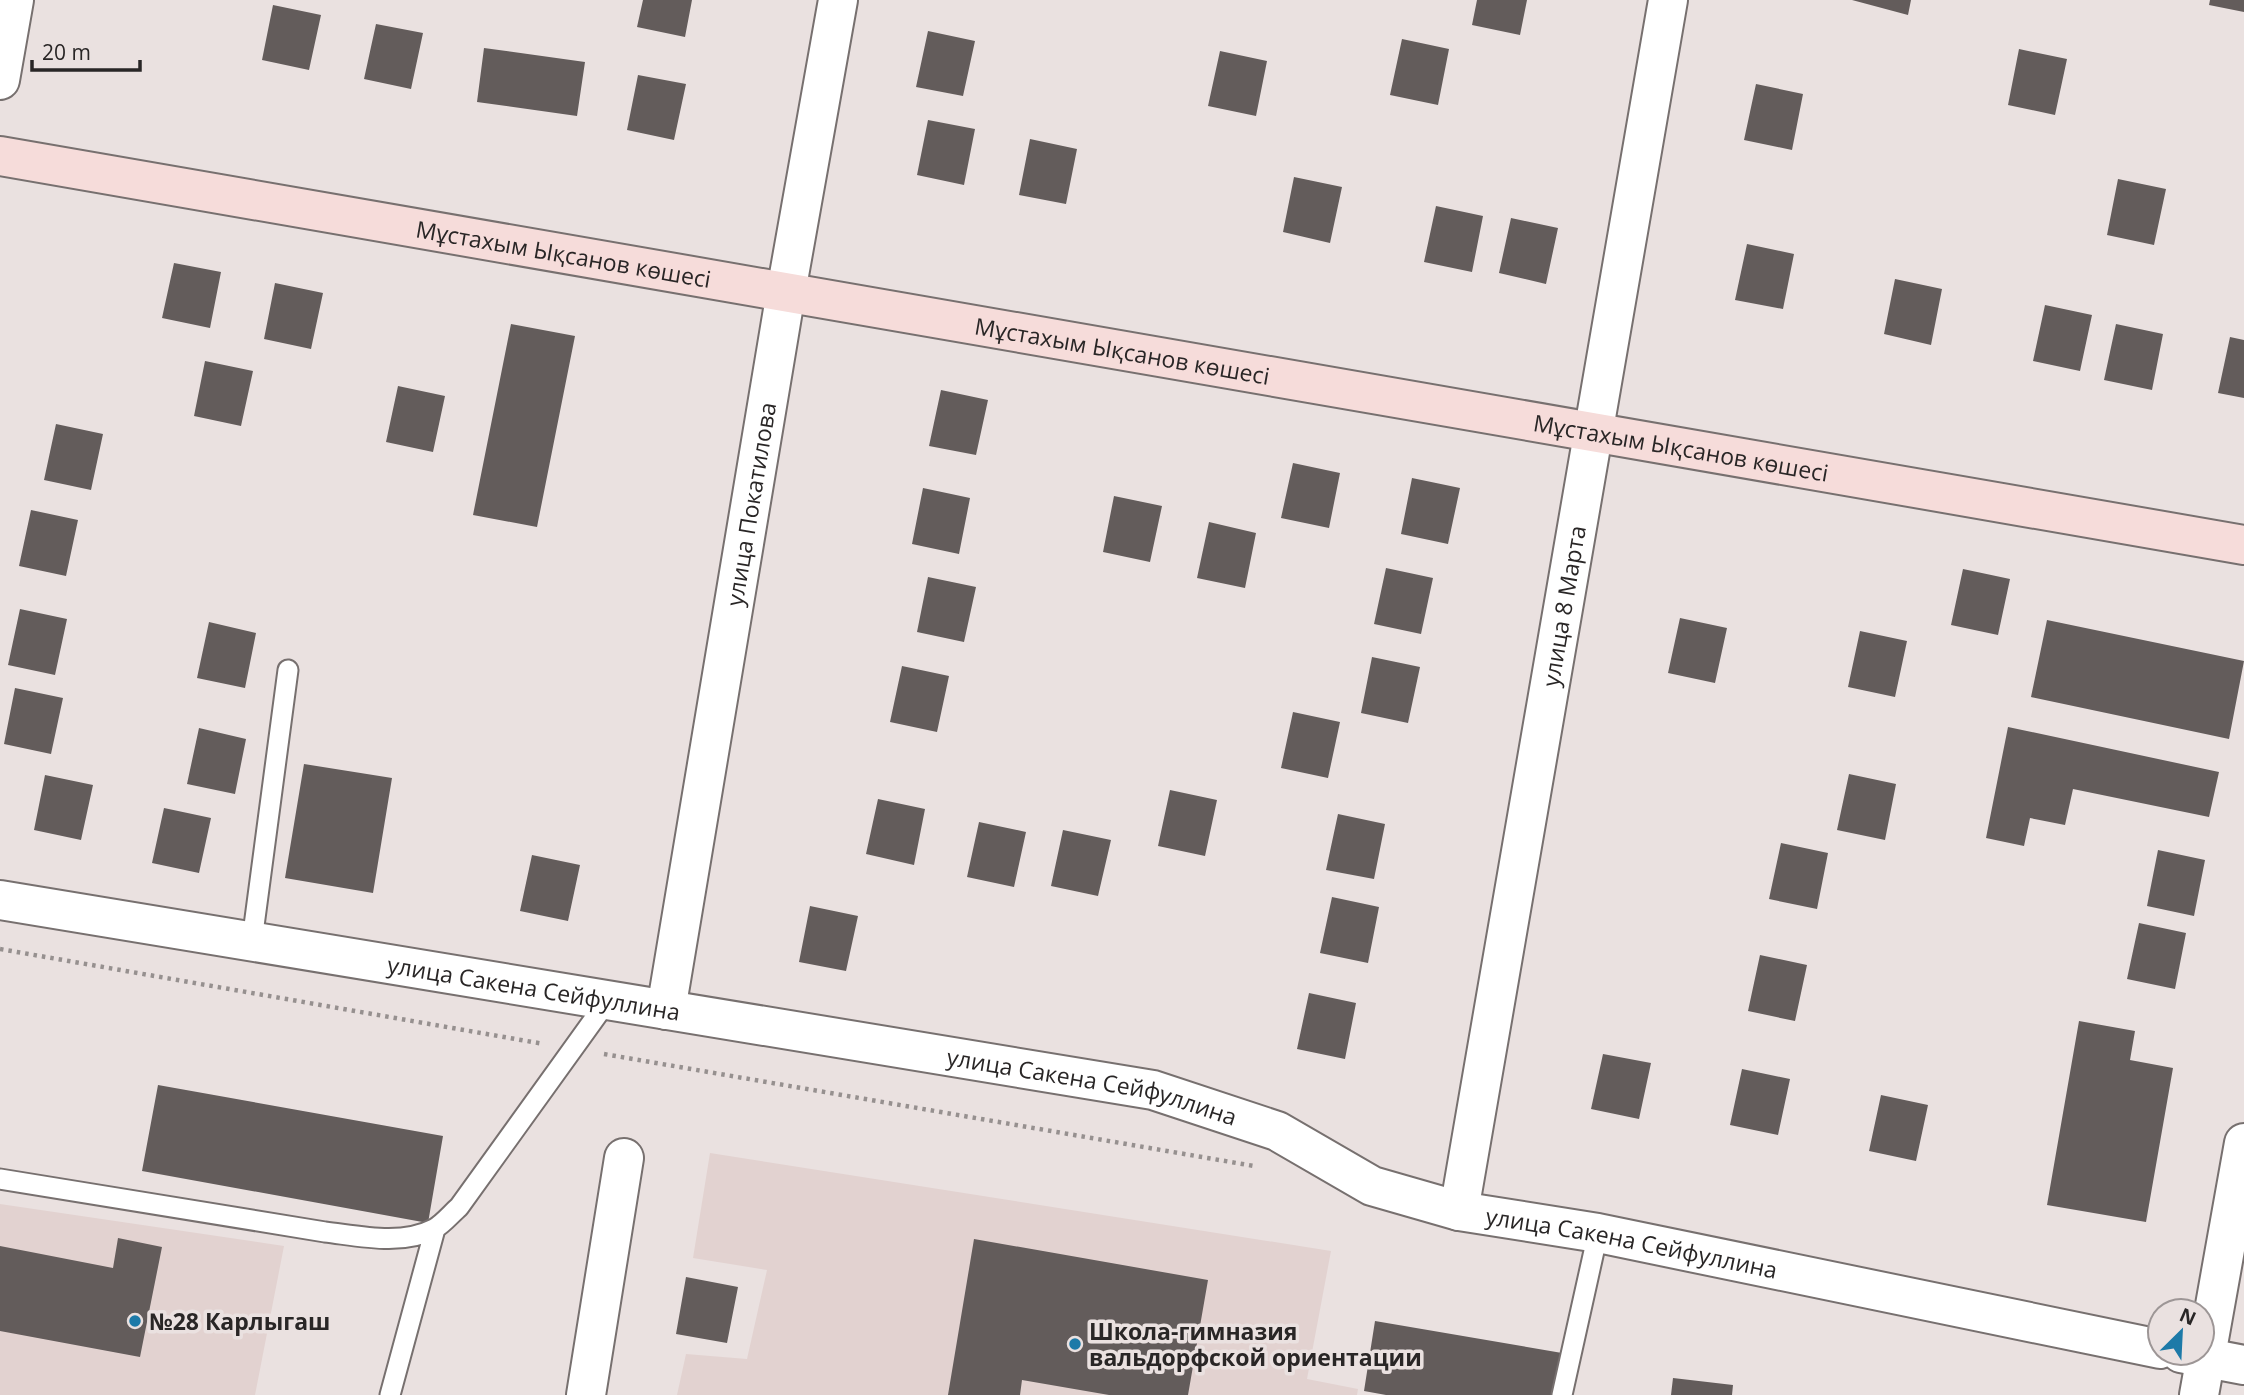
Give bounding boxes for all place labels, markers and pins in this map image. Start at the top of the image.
place label: №28 Карлыгаш [149,1305,330,1337]
marker: №28 Карлыгаш [127,1313,143,1329]
place label: Школа-гимназия вальдорфской ориентации [1089,1315,1422,1373]
marker: Школа-гимназия вальдорфской ориентации [1067,1336,1083,1352]

